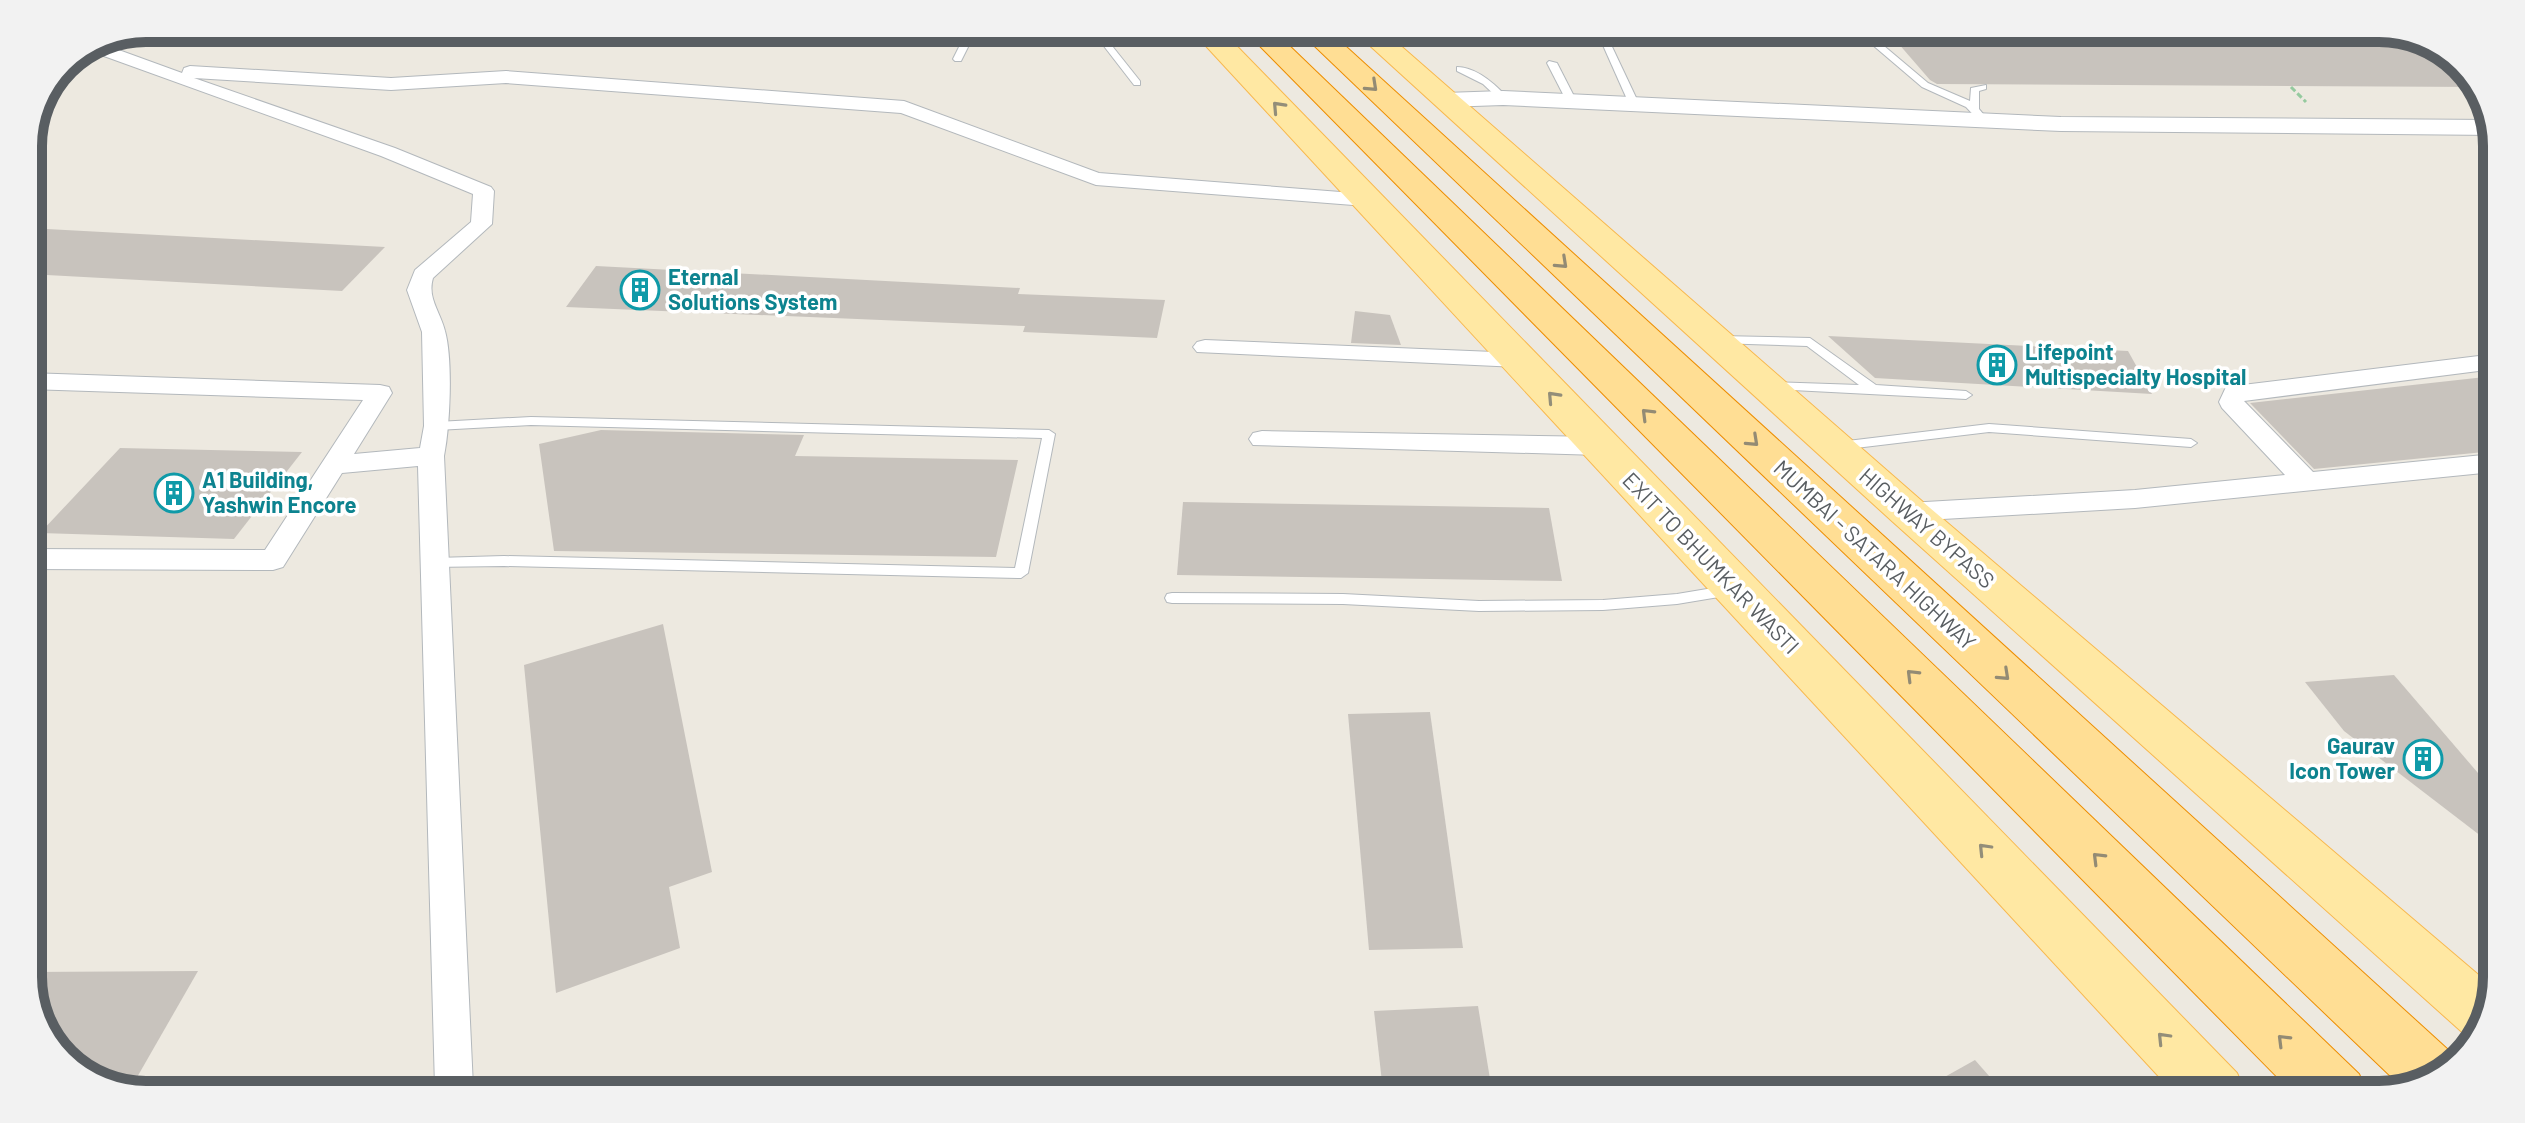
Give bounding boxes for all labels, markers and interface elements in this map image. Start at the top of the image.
one-way arrow [1363,76,1378,90]
one-way arrow [1272,102,1287,116]
one-way arrow [1553,254,1568,268]
place label: Eternal Solutions System [668,263,837,314]
building icon: Eternal Solutions System [619,269,661,311]
place label: Lifepoint Multispecialty Hospital [2025,338,2246,389]
building icon: Lifepoint Multispecialty Hospital [1976,344,2018,386]
one-way arrow [1548,392,1562,407]
one-way arrow [1642,409,1656,423]
one-way arrow [1743,431,1758,445]
street label: MUMBAI - SATARA HIGHWAY [1769,454,1982,655]
street label: HIGHWAY BYPASS [1855,462,2000,593]
place label: A1 Building, Yashwin Encore [202,466,357,517]
street label: EXIT TO BHUMKAR WASTI [1618,466,1805,658]
building icon: A1 Building, Yashwin Encore [153,472,195,514]
one-way arrow [1995,666,2009,681]
one-way arrow [1907,670,1921,684]
place label: Gaurav Icon Tower [2289,732,2396,783]
building icon: Gaurav Icon Tower [2402,738,2444,780]
one-way arrow [1978,844,1993,858]
one-way arrow [2093,852,2107,867]
one-way arrow [2157,1033,2172,1047]
one-way arrow [2278,1035,2292,1049]

